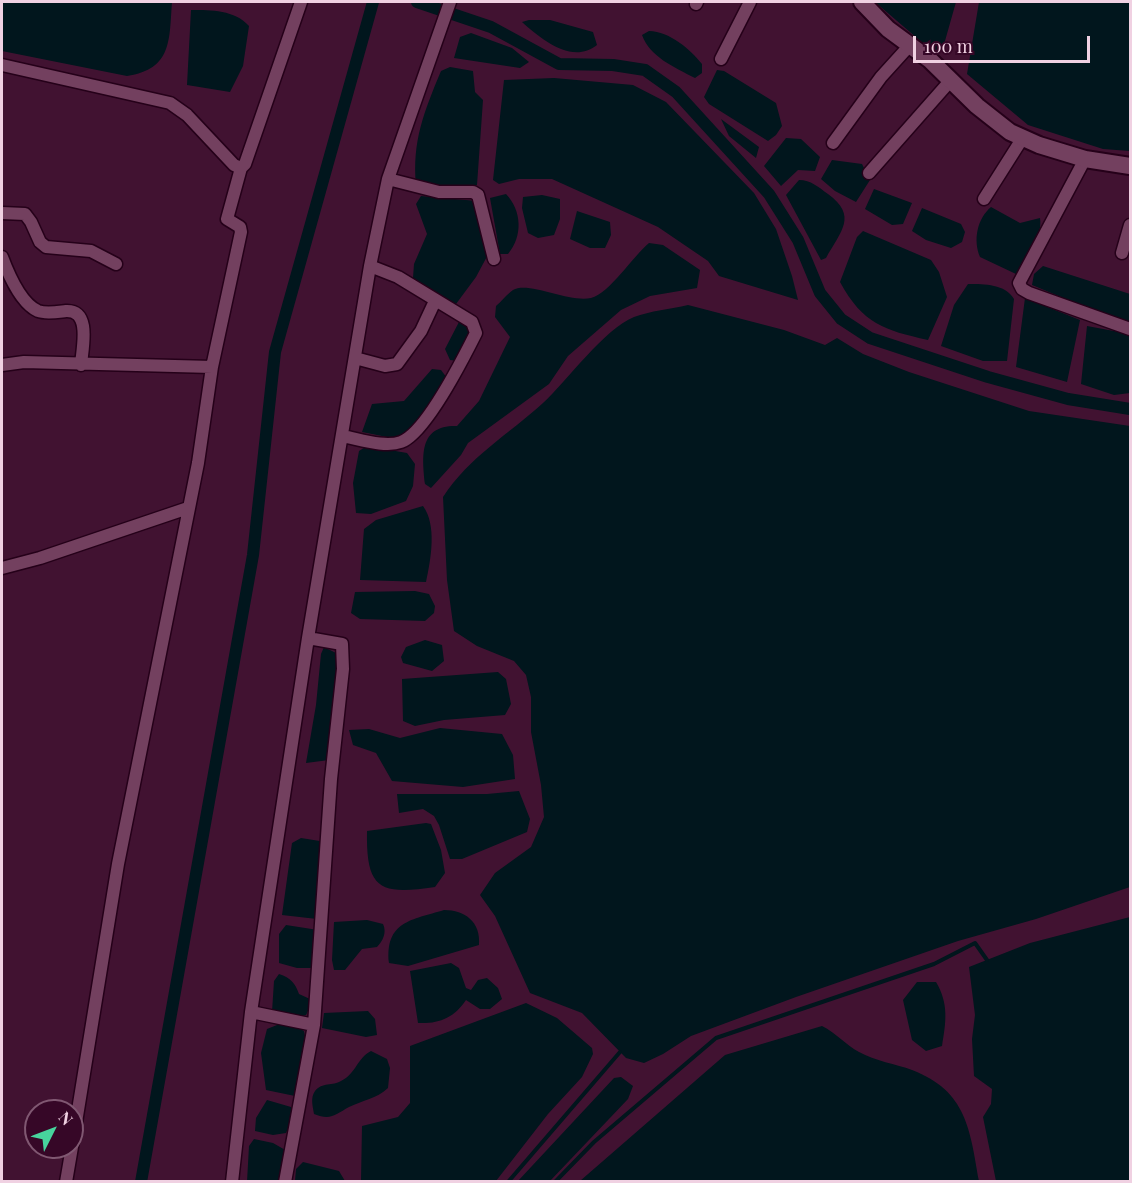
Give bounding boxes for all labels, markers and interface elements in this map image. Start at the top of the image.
scale bar [916,24,1093,62]
text: 100 m [924,34,973,58]
north arrow [24,1099,84,1159]
text: N [55,1107,78,1129]

